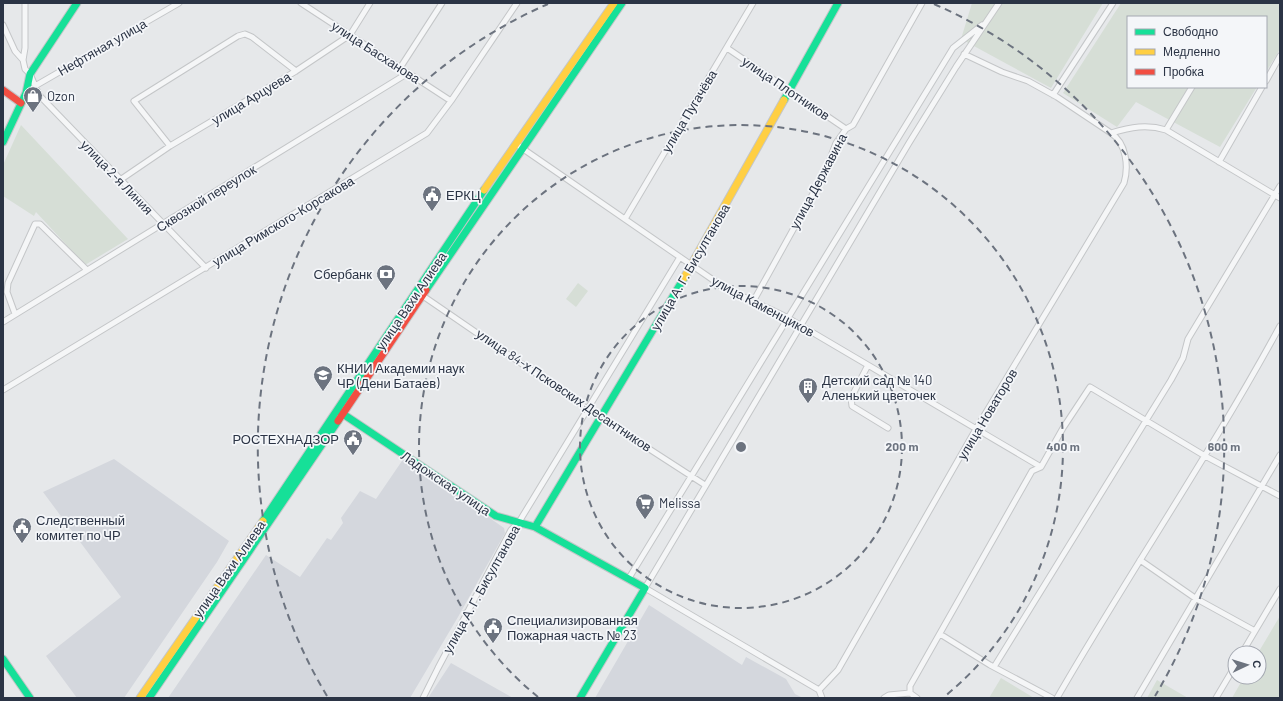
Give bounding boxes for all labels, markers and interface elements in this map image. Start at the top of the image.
street label: Нефтяная улица [55,15,150,79]
legend [1127,16,1267,88]
street label: улица Басханова [329,17,424,87]
text: Свободно [1163,24,1218,39]
text: Медленно [1163,44,1220,59]
street label: улица Плотников [739,53,833,123]
text: Пробка [1163,64,1204,79]
street label: улица Пугачёва [658,66,720,155]
street label: улица Арцуева [209,68,294,128]
shop icon: Ozon [22,85,44,113]
place label: Ozon [47,88,75,104]
street label: улица Державина [786,130,850,232]
street label: улица 2-я Линия [77,136,157,218]
street label: Сквозной переулок [153,161,259,235]
street label: улица Римского-Корсакова [209,172,357,270]
public building icon: ЕРКЦ [421,184,443,212]
place label: ЕРКЦ [446,187,481,203]
street label: улица А. Г. Бисултанова [647,200,733,333]
street label: улица Вахи Алиева [372,248,450,353]
bank icon: Сбербанк [375,263,397,291]
place label: Сбербанк [314,266,372,282]
street label: улица Каменщиков [709,272,817,340]
street label: улица 84-х Псковских Десантников [473,325,655,455]
place label: КНИИ Академии наук ЧР (Дени Батаев) [337,360,465,391]
school or university icon: КНИИ Академии наук ЧР (Дени Батаев) [312,364,334,392]
street label: улица Новаторов [954,366,1020,462]
place label: Детский сад № 140 Аленький цветочек [822,372,936,403]
building icon: Детский сад № 140 Аленький цветочек [797,376,819,404]
public building icon: РОСТЕХНАДЗОР [342,428,364,456]
place label: РОСТЕХНАДЗОР [232,431,339,447]
text: 200 m [886,439,918,453]
text: 400 m [1046,439,1080,453]
text: 600 m [1208,439,1240,453]
centre of rings [734,440,748,454]
street label: Ладожская улица [398,447,494,519]
supermarket icon: Melissa [634,492,656,520]
place label: Melissa [659,495,700,511]
place label: Следственный комитет по ЧР [36,512,125,543]
public building icon: Следственный комитет по ЧР [11,516,33,544]
street label: улица Вахи Алиева [189,517,269,621]
street label: улица А. Г. Бисултанова [439,521,523,656]
place label: Специализированная Пожарная часть № 23 [507,612,638,643]
public building icon: Специализированная Пожарная часть № 23 [482,616,504,644]
north arrow [1227,645,1267,685]
text: С [1251,660,1264,669]

